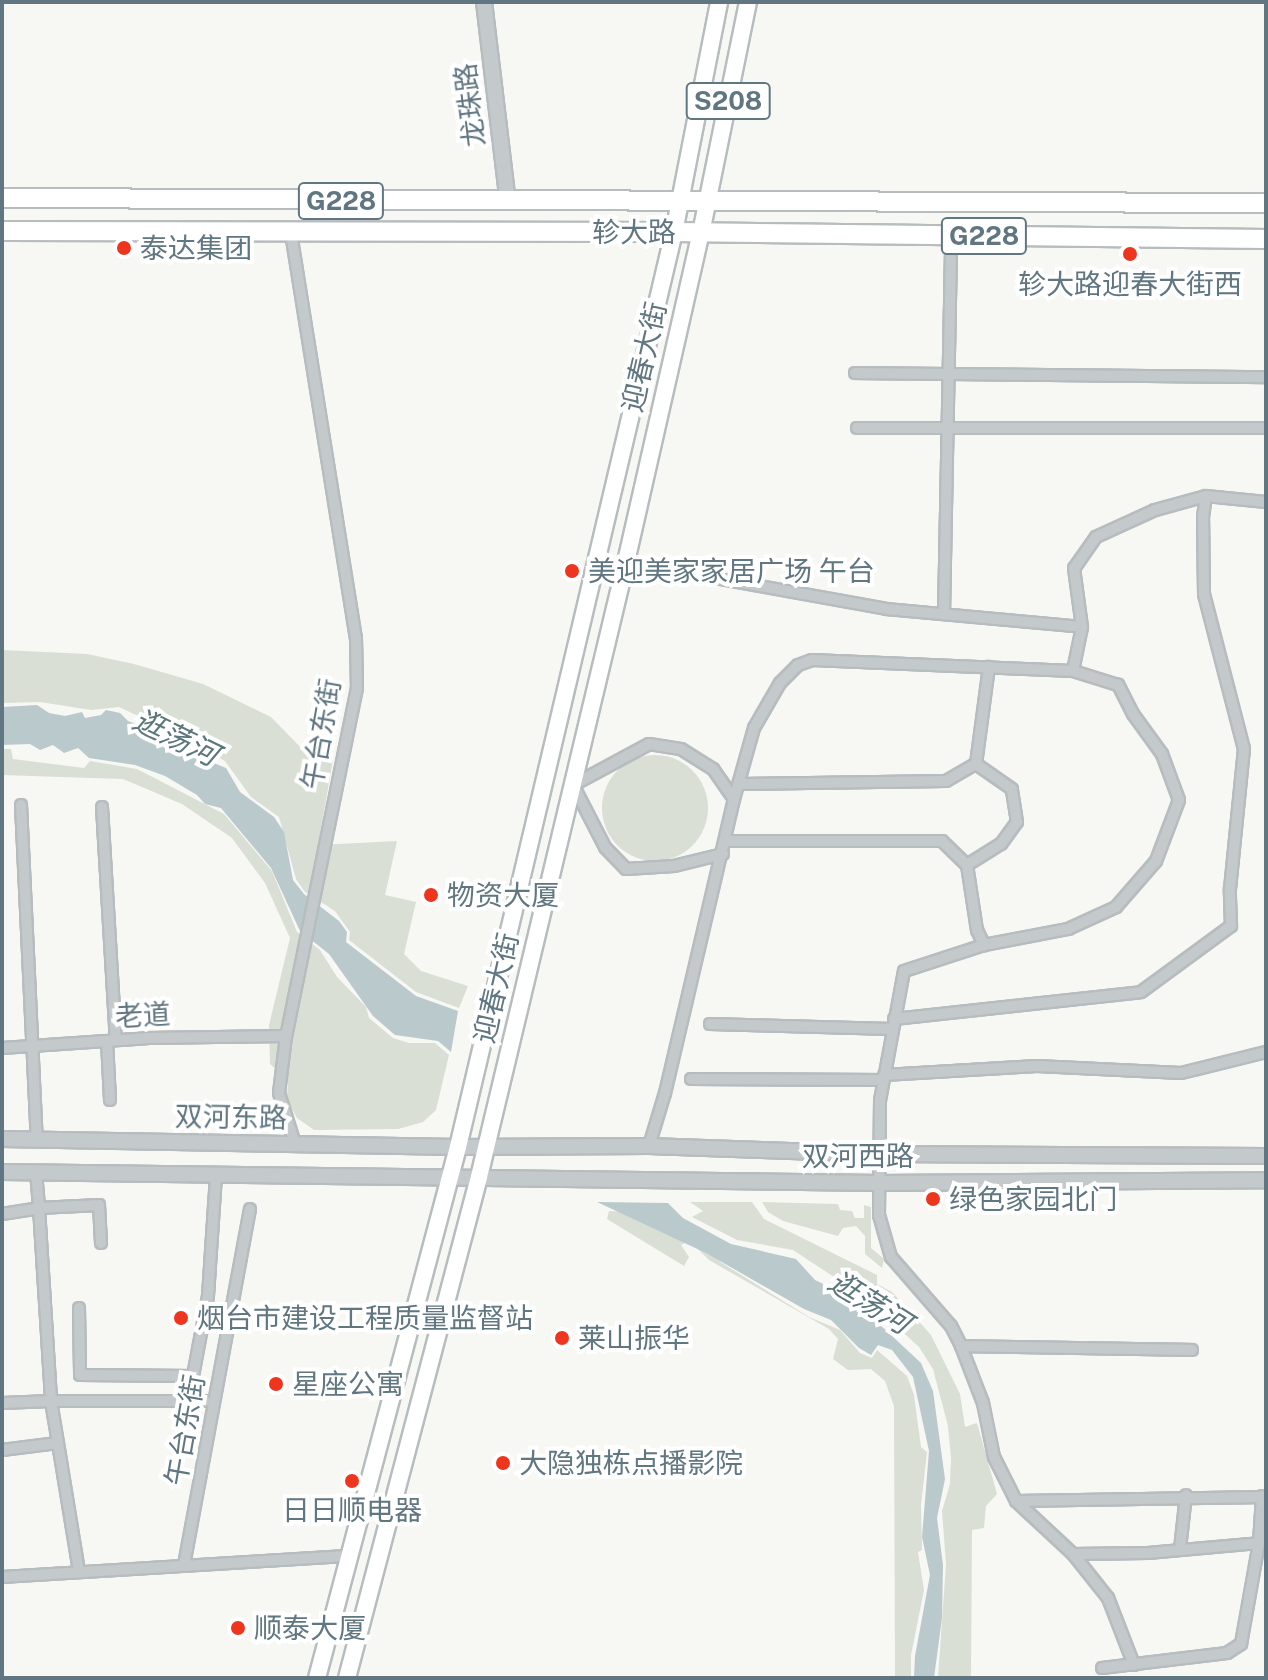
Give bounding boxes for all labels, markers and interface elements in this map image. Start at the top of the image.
street label: 龙珠路 [448,61,492,149]
road number: S208 [684,79,772,123]
road number: G228 [297,179,385,223]
road number: G228 [940,214,1028,258]
street label: 轸大路 [592,215,676,249]
place label: 泰达集团 [140,231,252,265]
marker: 泰达集团 [115,239,133,257]
marker: 轸大路迎春大街西 [1121,245,1139,263]
place label: 轸大路迎春大街西 [1018,267,1242,301]
street label: 迎春大街 [615,299,673,415]
place label: 美迎美家家居广场 午台 [588,554,875,588]
marker: 美迎美家家居广场 午台 [563,562,581,580]
street label: 午台东街 [295,676,347,792]
water label: 逛荡河 [128,701,224,773]
place label: 物资大厦 [447,878,559,912]
marker: 物资大厦 [422,886,440,904]
street label: 迎春大街 [467,930,525,1046]
street label: 老道 [114,997,172,1033]
street label: 双河东路 [175,1099,287,1135]
street label: 双河西路 [802,1139,914,1173]
place label: 绿色家园北门 [949,1182,1117,1216]
marker: 绿色家园北门 [924,1190,942,1208]
water label: 逛荡河 [822,1263,918,1341]
place label: 烟台市建设工程质量监督站 [197,1301,533,1335]
marker: 烟台市建设工程质量监督站 [172,1309,190,1327]
place label: 莱山振华 [578,1321,690,1355]
marker: 莱山振华 [553,1329,571,1347]
place label: 星座公寓 [292,1367,404,1401]
street label: 午台东街 [159,1372,211,1488]
marker: 星座公寓 [267,1375,285,1393]
place label: 大隐独栋点播影院 [519,1446,743,1480]
marker: 大隐独栋点播影院 [494,1454,512,1472]
marker: 日日顺电器 [343,1472,361,1490]
place label: 日日顺电器 [282,1493,422,1527]
place label: 顺泰大厦 [254,1611,366,1645]
marker: 顺泰大厦 [229,1619,247,1637]

